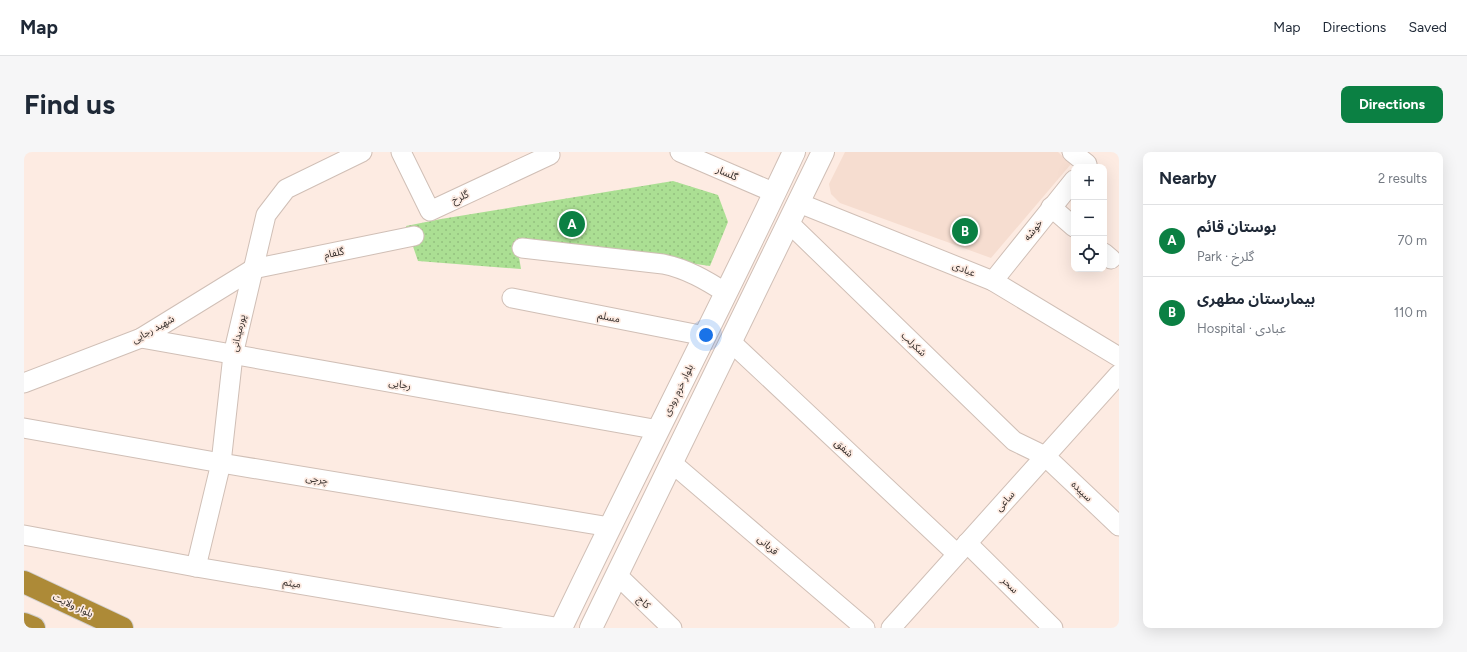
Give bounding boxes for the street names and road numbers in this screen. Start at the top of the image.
street label: گلسار [713,162,741,184]
street label: گلرخ [449,187,472,207]
street label: خوشه [1021,217,1045,243]
street label: گلفام [323,244,346,263]
street label: عبادی [951,259,977,279]
street label: مسلم [597,308,621,326]
street label: شهید رجایی [129,312,177,346]
street label: پورمیدانی [227,313,249,353]
street label: شکرلب [899,329,929,359]
street label: بلوار خرم رودی [660,362,698,419]
street label: رجایی [388,376,412,392]
street label: شفق [832,436,856,460]
street label: چرچی [305,471,329,487]
street label: سپیده [1069,478,1096,504]
street label: ساعی [992,488,1018,514]
street label: قربانی [755,532,782,558]
street label: سحر [998,573,1021,596]
street label: میثم [282,575,302,592]
street label: بلوار ولایت [51,590,96,620]
street label: کاج [634,593,654,613]

